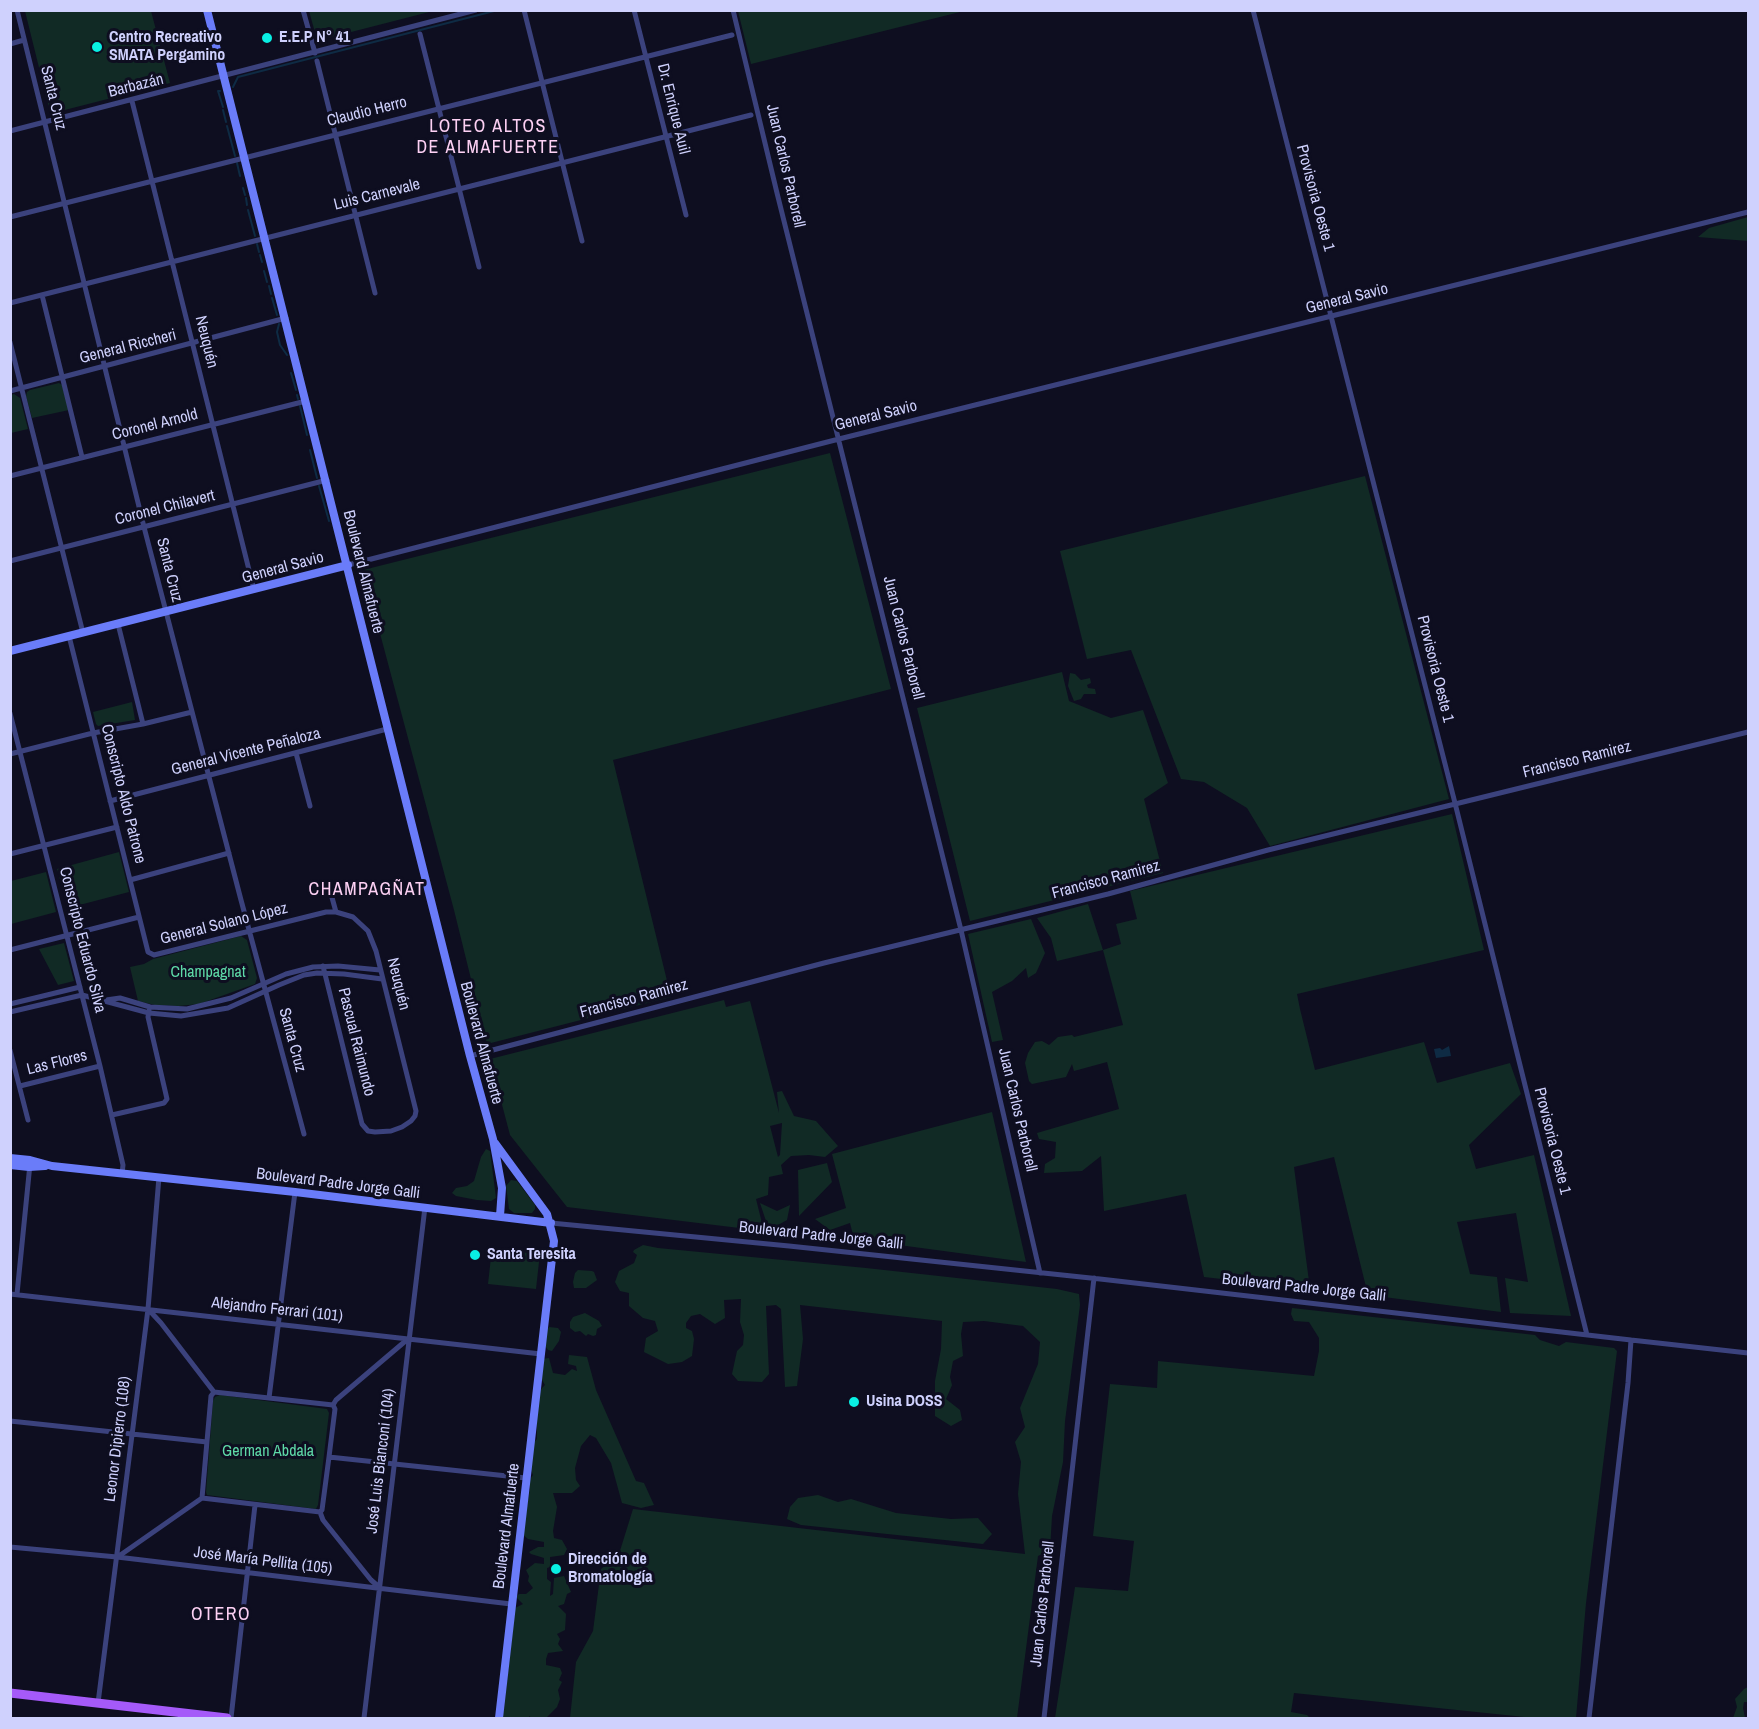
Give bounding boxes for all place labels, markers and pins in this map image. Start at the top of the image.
place label: Centro Recreativo SMATA Pergamino [109,28,225,66]
place label: E.E.P N° 41 [279,28,350,48]
marker: E.E.P N° 41 [260,31,274,45]
marker: Centro Recreativo SMATA Pergamino [90,40,104,54]
place label: Santa Teresita [487,1245,576,1265]
marker: Santa Teresita [468,1248,482,1262]
place label: Usina DOSS [866,1392,943,1412]
marker: Usina DOSS [847,1395,861,1409]
place label: Dirección de Bromatología [568,1550,653,1588]
marker: Dirección de Bromatología [549,1562,563,1576]

